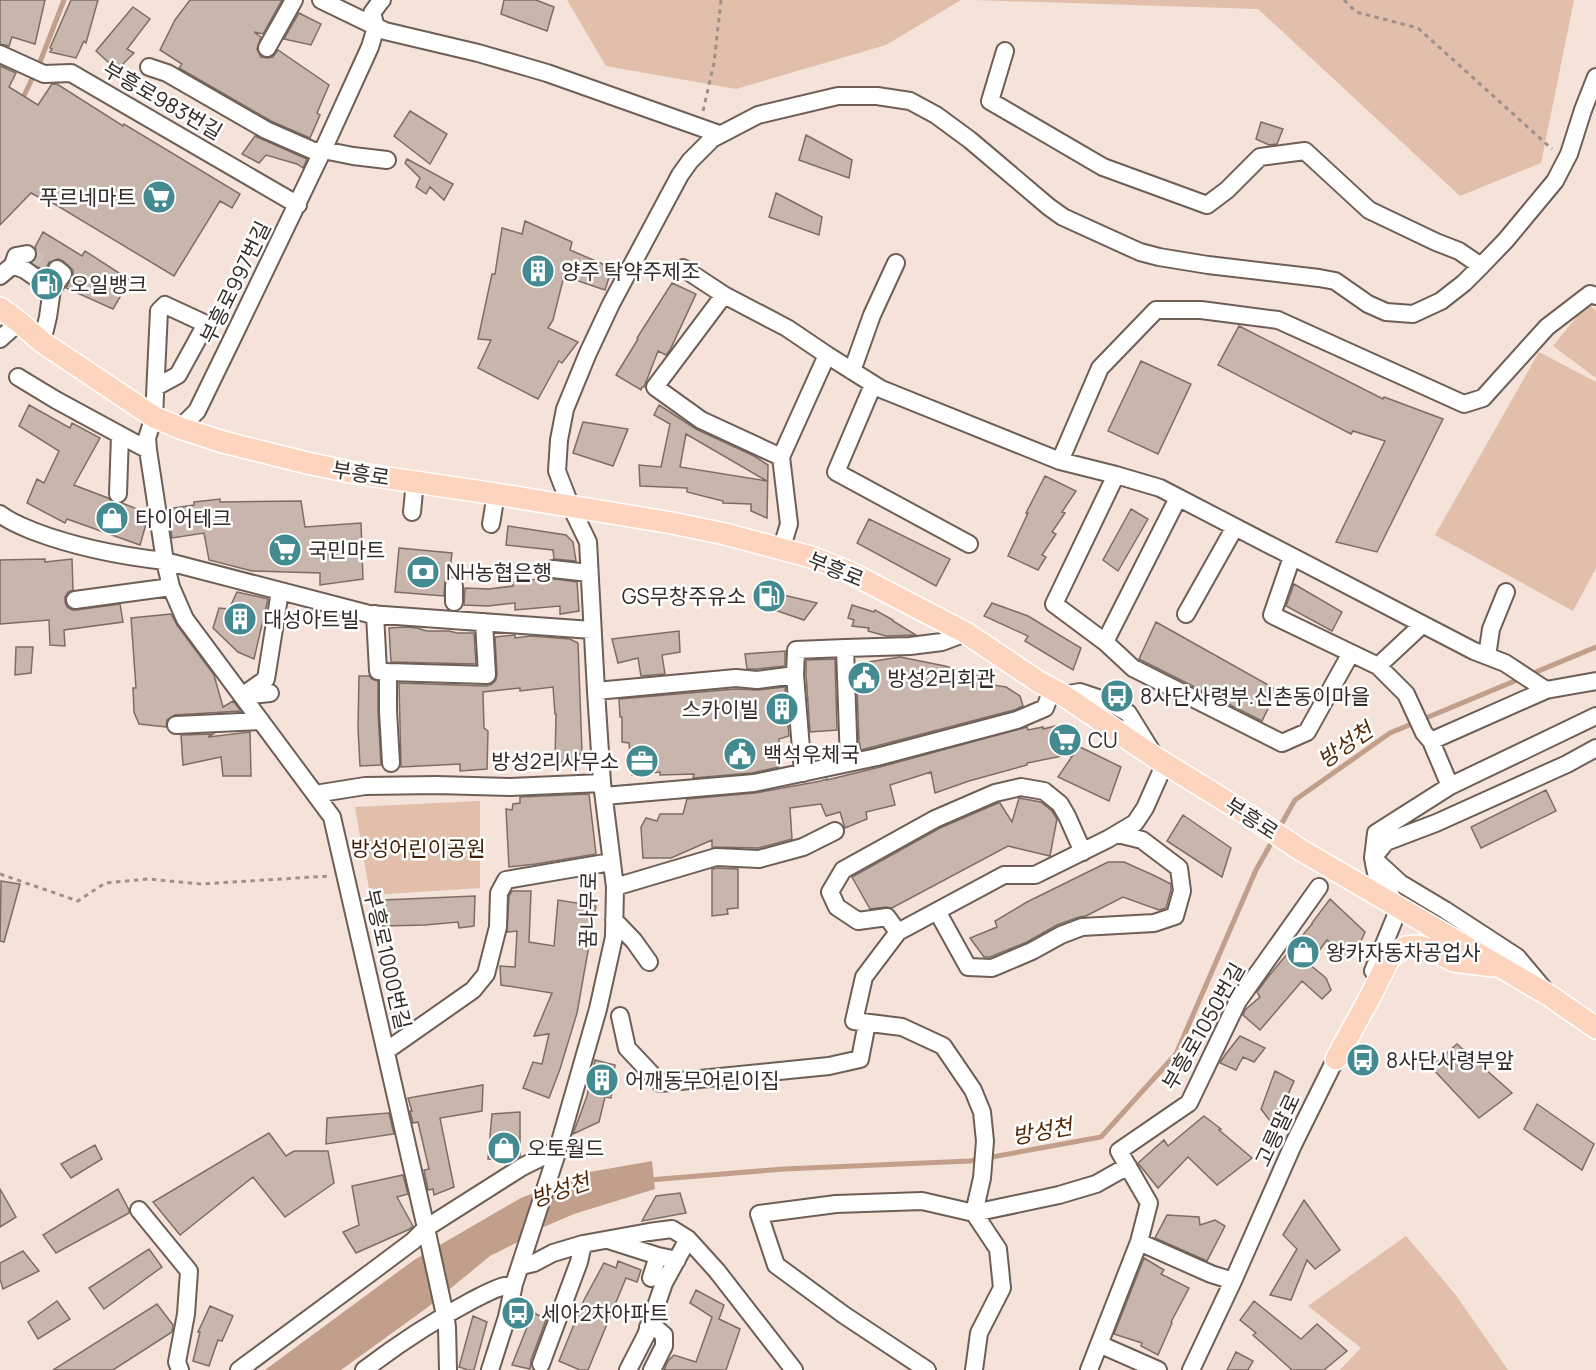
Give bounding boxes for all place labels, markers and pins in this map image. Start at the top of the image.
supermarket icon: 푸르네마트 [141,179,177,215]
place label: 푸르네마트 [39,183,136,211]
building icon: 양주 탁약주제조 [520,253,556,289]
place label: 양주 탁약주제조 [561,257,700,285]
fuel station icon: 오일뱅크 [29,266,65,302]
place label: 오일뱅크 [70,270,147,298]
shop icon: 타이어테크 [94,500,130,536]
place label: 타이어테크 [135,504,232,532]
supermarket icon: 국민마트 [267,532,303,568]
place label: 국민마트 [308,536,385,564]
bank icon: NH농협은행 [405,554,441,590]
place label: NH농협은행 [446,558,552,586]
fuel station icon: GS무창주유소 [751,578,787,614]
place label: GS무창주유소 [622,582,746,610]
building icon: 대성아트빌 [222,601,258,637]
place label: 대성아트빌 [263,605,360,633]
public building icon: 방성2리회관 [846,660,882,696]
place label: 방성2리회관 [887,664,996,692]
bus stop icon: 8사단사령부.신촌동이마을 [1099,678,1135,714]
place label: 8사단사령부.신촌동이마을 [1140,682,1370,710]
building icon: 스카이빌 [764,691,800,727]
place label: 스카이빌 [682,695,759,723]
supermarket icon: CU [1047,722,1083,758]
place label: CU [1088,726,1118,754]
public building icon: 백석우체국 [722,736,758,772]
place label: 백석우체국 [763,740,860,768]
office icon: 방성2리사무소 [624,743,660,779]
place label: 방성2리사무소 [491,747,619,775]
shop icon: 왕카자동차공업사 [1285,934,1321,970]
place label: 왕카자동차공업사 [1326,938,1481,966]
bus stop icon: 8사단사령부앞 [1345,1042,1381,1078]
place label: 8사단사령부앞 [1386,1046,1514,1074]
building icon: 어깨동무어린이집 [584,1062,620,1098]
place label: 어깨동무어린이집 [625,1066,780,1094]
shop icon: 오토월드 [486,1130,522,1166]
place label: 오토월드 [527,1134,604,1162]
bus stop icon: 세아2차아파트 [500,1295,536,1331]
place label: 세아2차아파트 [541,1299,669,1327]

